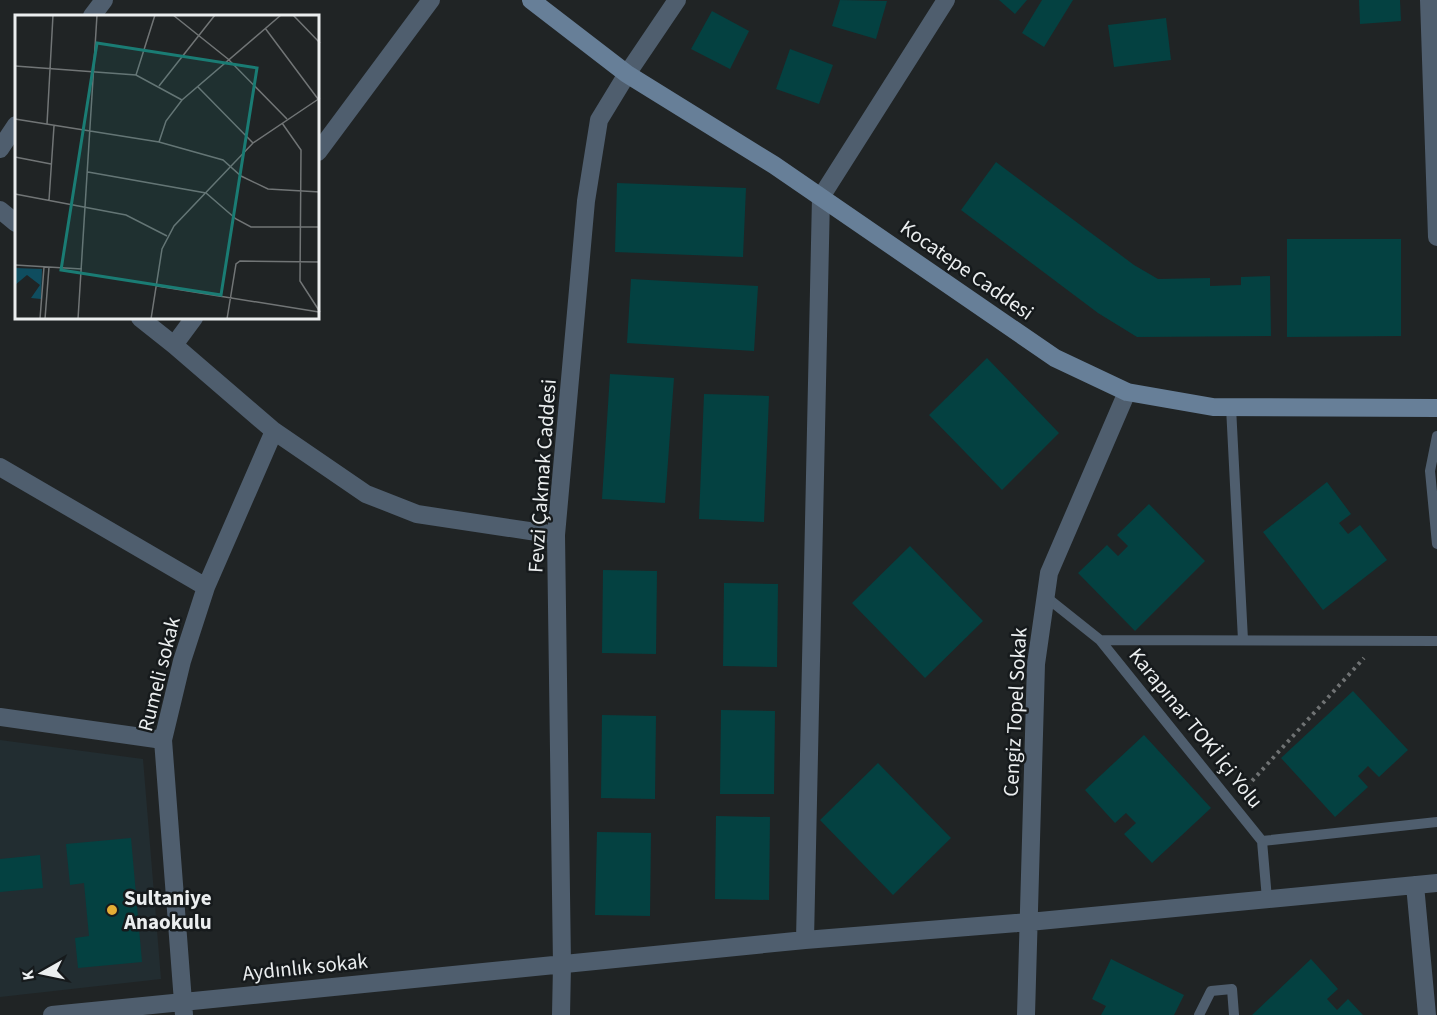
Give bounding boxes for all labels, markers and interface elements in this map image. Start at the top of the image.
inset map [15,15,320,320]
street label: Kocatepe Caddesi [894,213,1040,327]
street label: Fevzi Çakmak Caddesi [520,378,564,574]
street label: Rumeli sokak [130,613,188,735]
street label: Cengiz Topel Sokak [996,626,1034,797]
street label: Karapınar TOKİ İçi Yolu [1122,641,1270,815]
place label: Sultaniye Anaokulu [123,883,212,937]
marker: Sultaniye Anaokulu [105,903,119,917]
north arrow [12,943,72,1003]
street label: Aydınlık sokak [241,945,370,988]
text: K [17,968,40,982]

